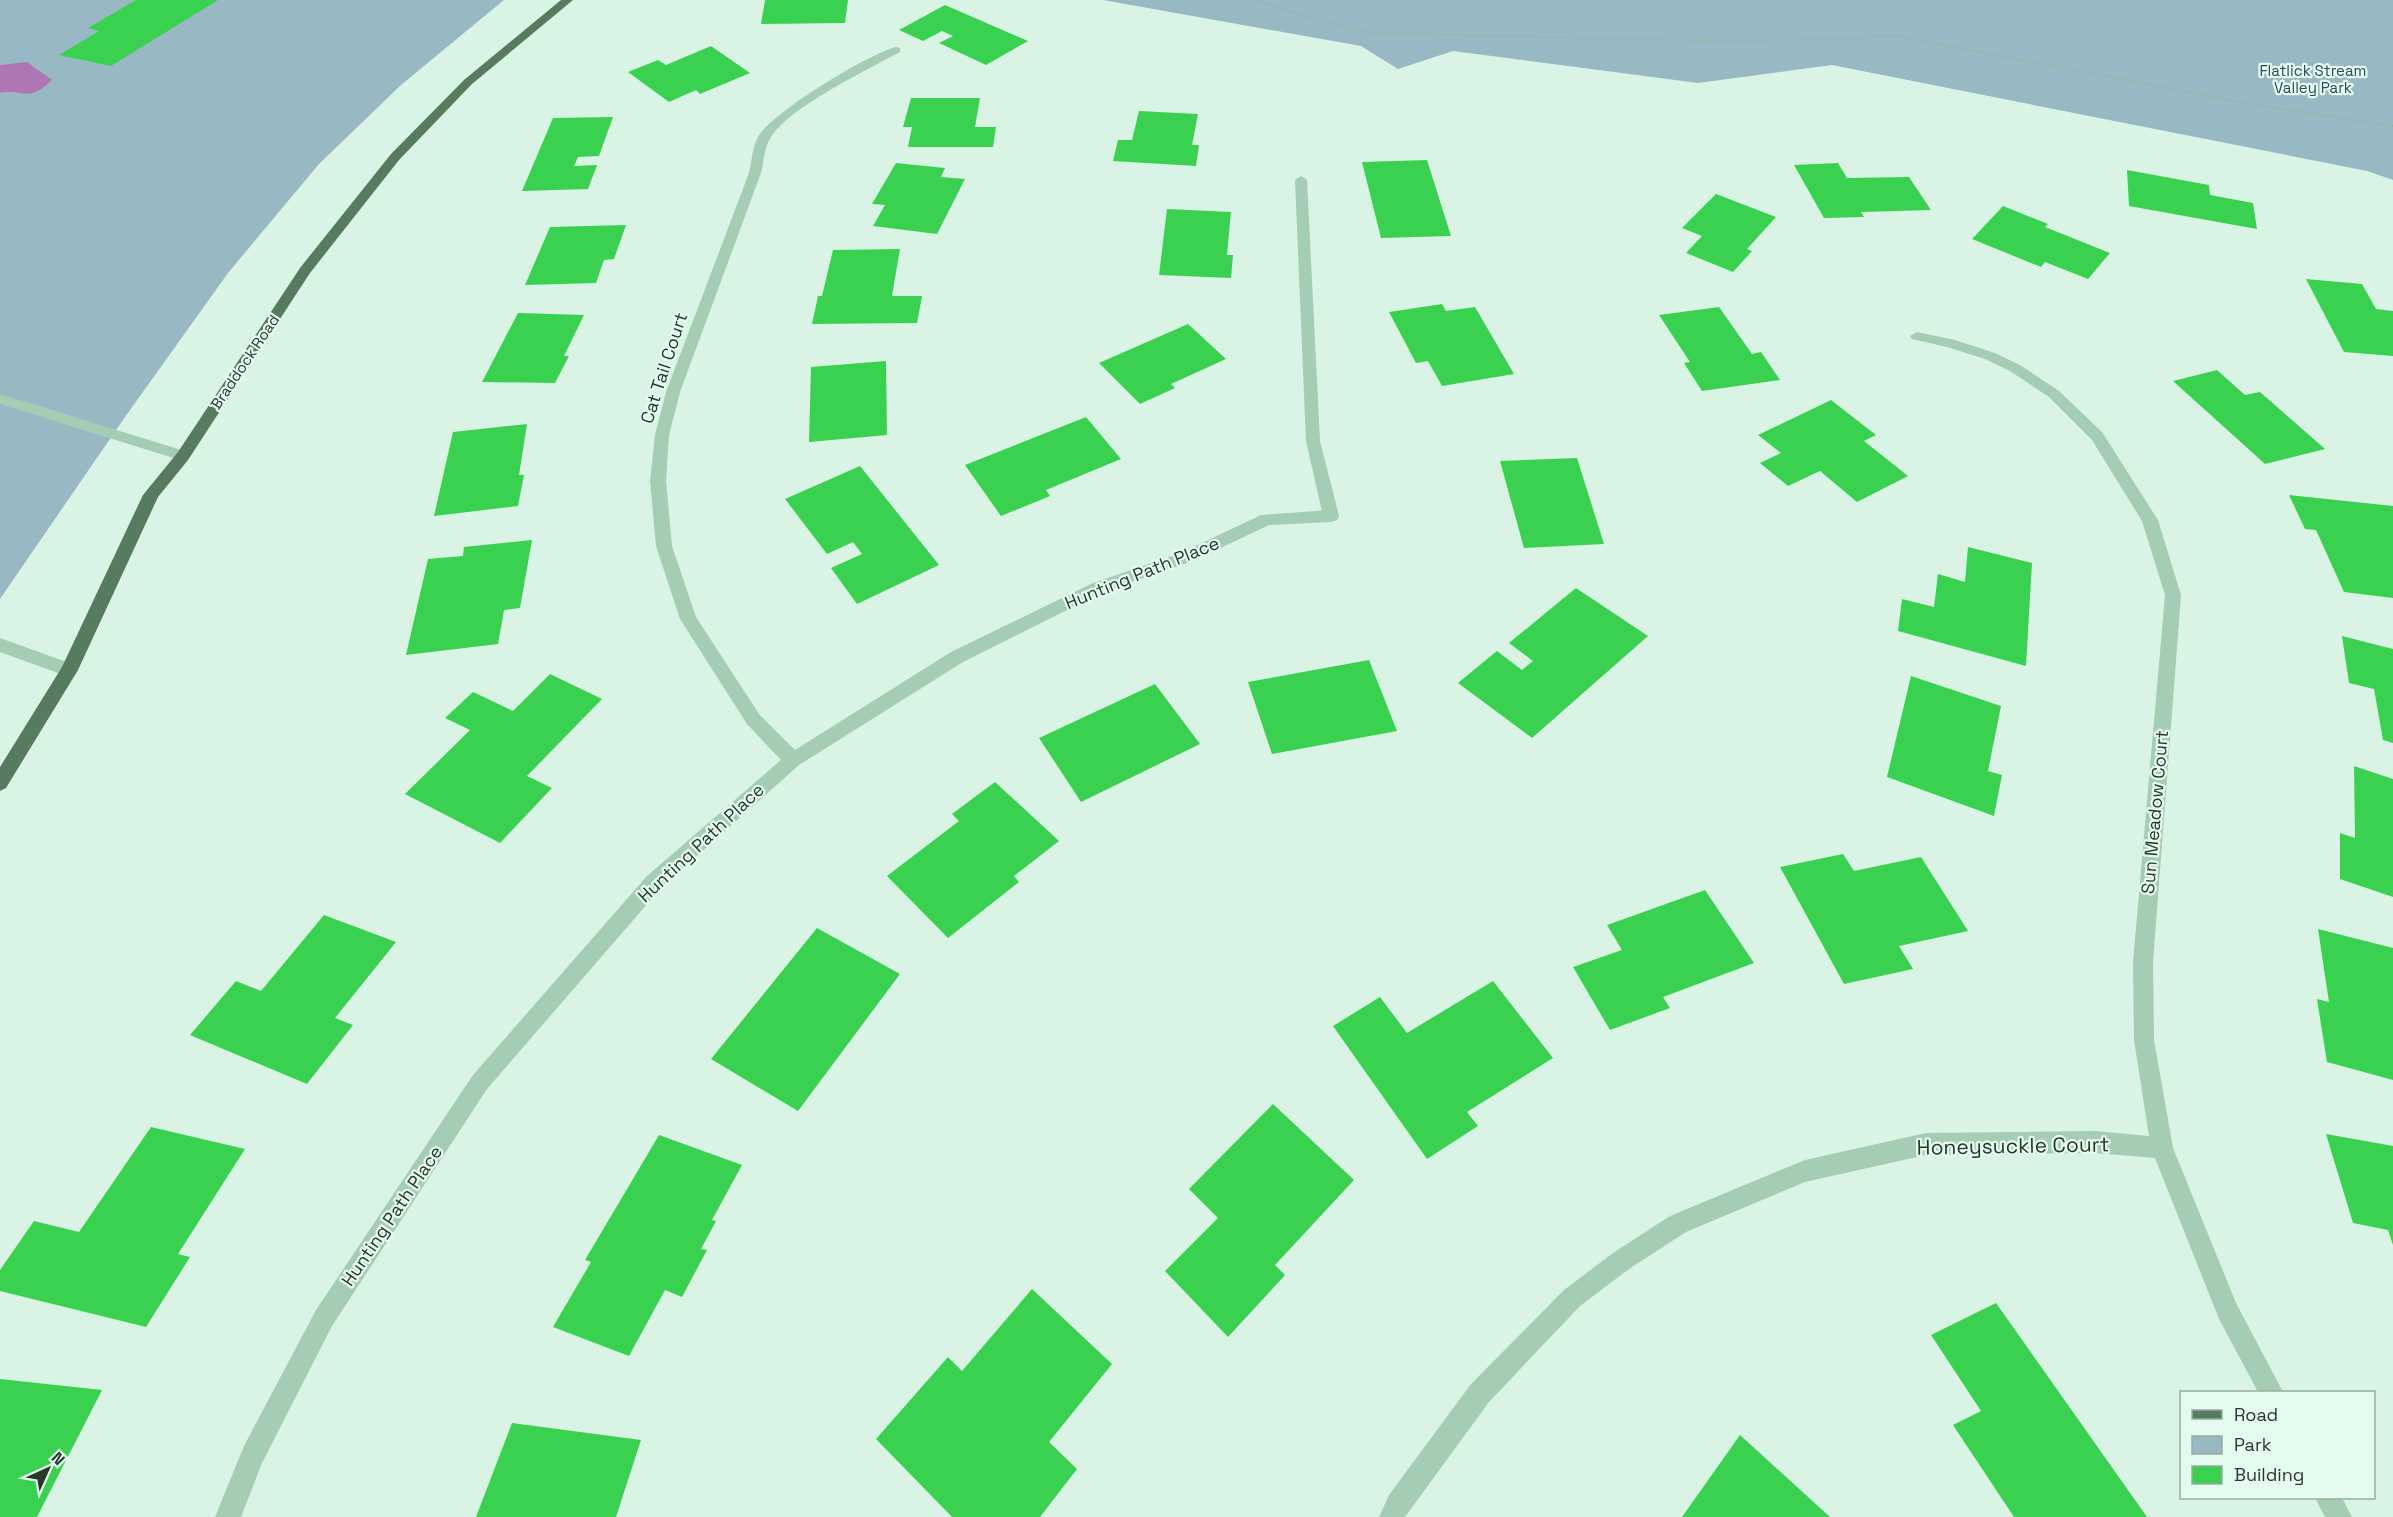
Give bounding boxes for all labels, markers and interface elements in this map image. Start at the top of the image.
park label: Flatlick Stream Valley Park [2260,61,2366,97]
street label: Cat Tail Court [635,309,692,426]
street label: Braddock Road [206,311,283,413]
street label: Hunting Path Place [1061,531,1222,614]
street label: Sun Meadow Court [2136,729,2173,895]
street label: Hunting Path Place [633,778,769,907]
street label: Honeysuckle Court [1916,1130,2109,1161]
street label: Hunting Path Place [336,1141,447,1290]
legend [2180,1391,2375,1499]
text: Road [2234,1403,2278,1426]
text: Park [2234,1433,2272,1456]
north arrow [18,1439,78,1499]
text: N [47,1448,69,1470]
text: Building [2234,1463,2304,1486]

